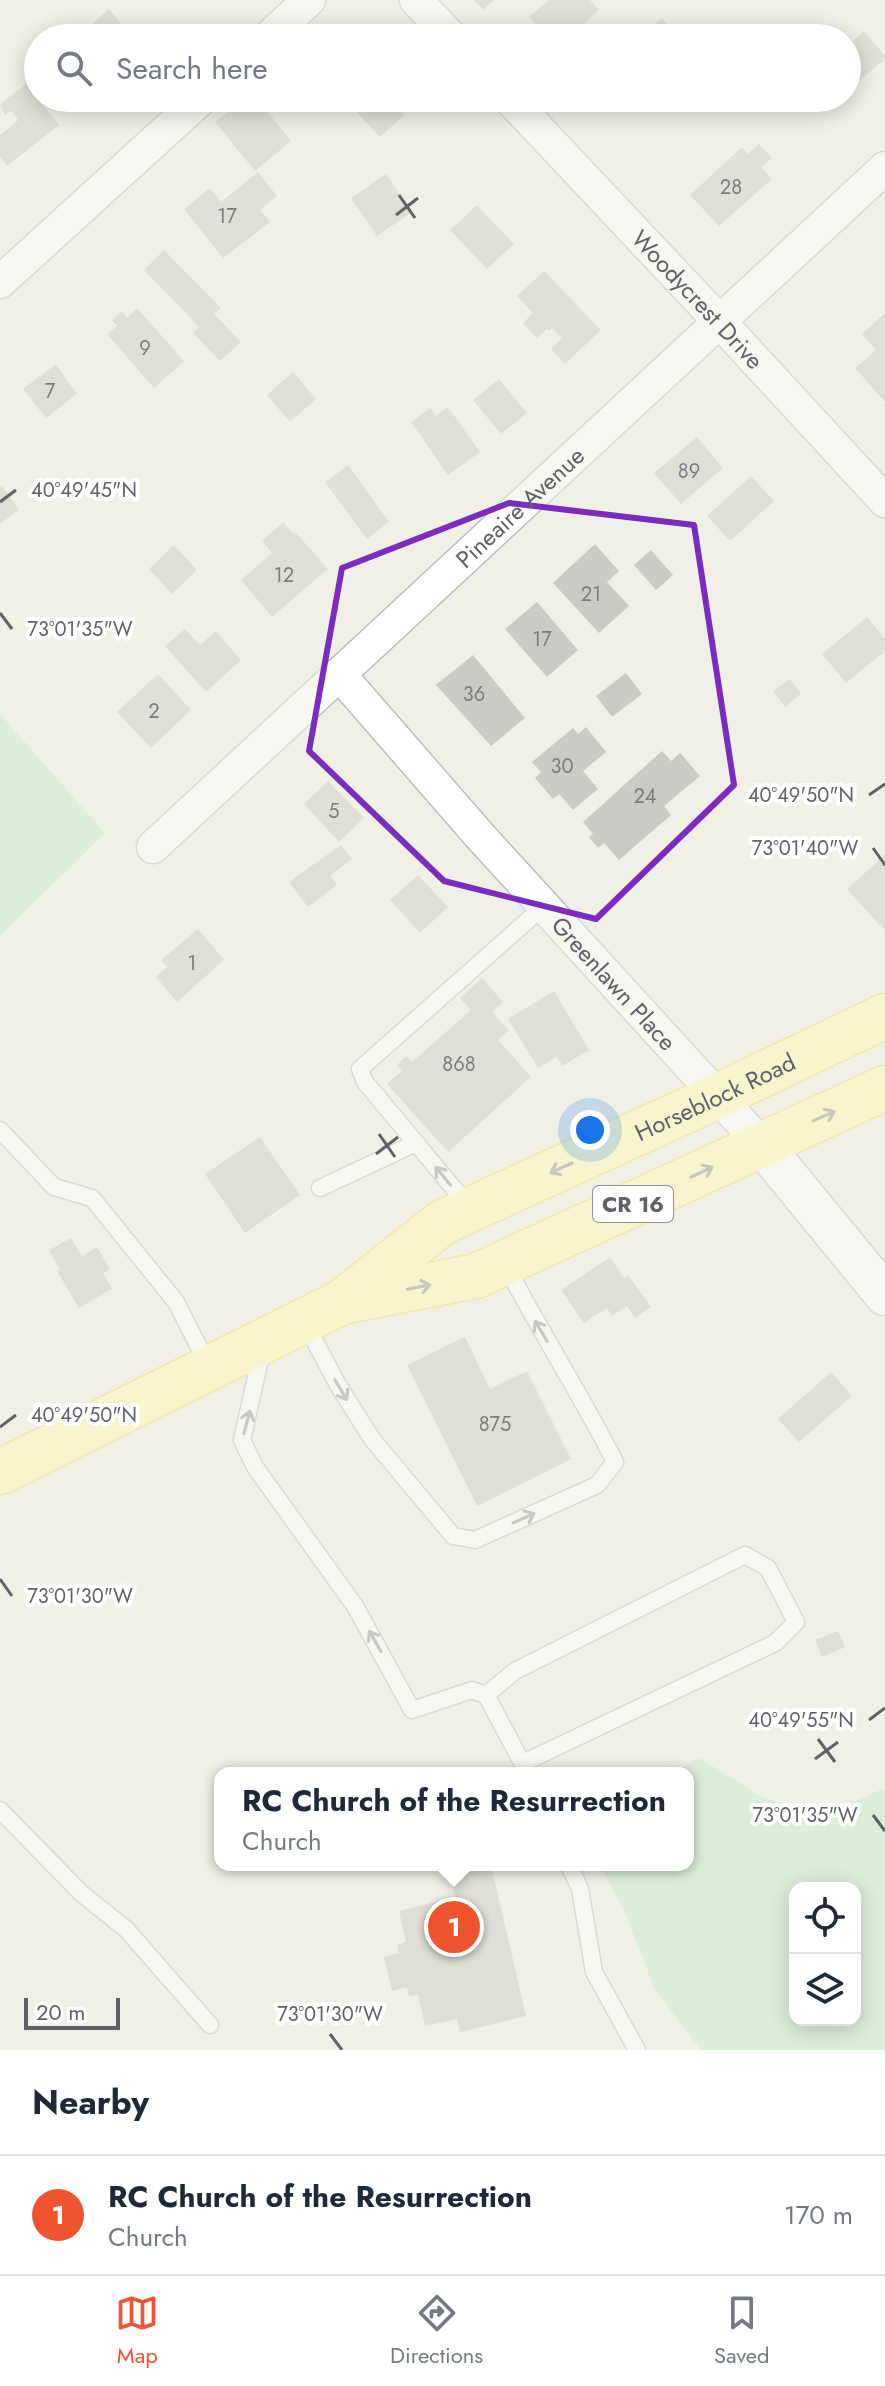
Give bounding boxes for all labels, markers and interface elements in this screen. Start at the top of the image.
search box [24,24,861,112]
icon: search [52,46,96,90]
text: Search here [116,47,268,90]
house number: 28 [720,173,742,202]
house number: 17 [217,202,237,231]
street label: Woodycrest Drive [624,222,772,377]
house number: 9 [139,334,151,363]
house number: 7 [45,377,56,406]
street label: Pineaire Avenue [447,438,592,576]
house number: 89 [678,457,700,486]
text: 40°49'45"N [31,476,137,505]
house number: 12 [274,561,294,590]
house number: 21 [581,580,601,609]
text: 73°01'35"W [28,615,133,644]
house number: 17 [532,625,552,654]
house number: 36 [463,680,485,709]
house number: 2 [148,697,160,726]
house number: 30 [551,752,573,781]
text: 40°49'50"N [748,781,854,810]
house number: 24 [633,782,657,811]
house number: 5 [328,797,340,826]
text: 73°01'40"W [752,834,858,863]
street label: Greenlawn Place [544,908,685,1058]
house number: 1 [188,949,197,978]
street label: Horseblock Road [629,1044,801,1149]
house number: 868 [442,1050,476,1079]
one-way arrow [811,1108,835,1123]
your location [570,1110,610,1150]
one-way arrow [549,1161,573,1176]
one-way arrow [690,1164,714,1179]
one-way arrow [435,1166,452,1187]
road number: CR 16 [593,1186,673,1222]
one-way arrow [405,1279,431,1294]
one-way arrow [533,1320,549,1343]
one-way arrow [333,1378,349,1401]
text: 40°49'50"N [31,1401,137,1430]
one-way arrow [240,1409,255,1435]
house number: 875 [479,1410,511,1439]
one-way arrow [511,1510,535,1525]
text: 73°01'30"W [27,1582,133,1611]
one-way arrow [367,1630,383,1653]
text: 40°49'55"N [748,1706,854,1735]
popup [214,1767,694,1871]
text: RC Church of the Resurrection [242,1779,666,1822]
text: 73°01'35"W [753,1801,858,1830]
text: Church [242,1822,322,1860]
map controls [789,1882,861,2026]
button: locate [789,1882,861,1954]
pin: 1 [428,1897,480,1957]
button: layers [789,1954,861,2026]
scale bar [24,1994,120,2030]
text: 20 m [36,1996,85,2028]
text: 73°01'30"W [277,2000,383,2029]
text: Nearby [32,2078,149,2127]
text: RC Church of the Resurrection [108,2175,532,2218]
text: 1 [51,2196,65,2234]
text: 170 m [784,2196,853,2234]
text: Church [108,2218,188,2256]
tab: Map [115,2291,159,2371]
tab: Directions [390,2291,483,2371]
tab: Saved [714,2291,770,2371]

